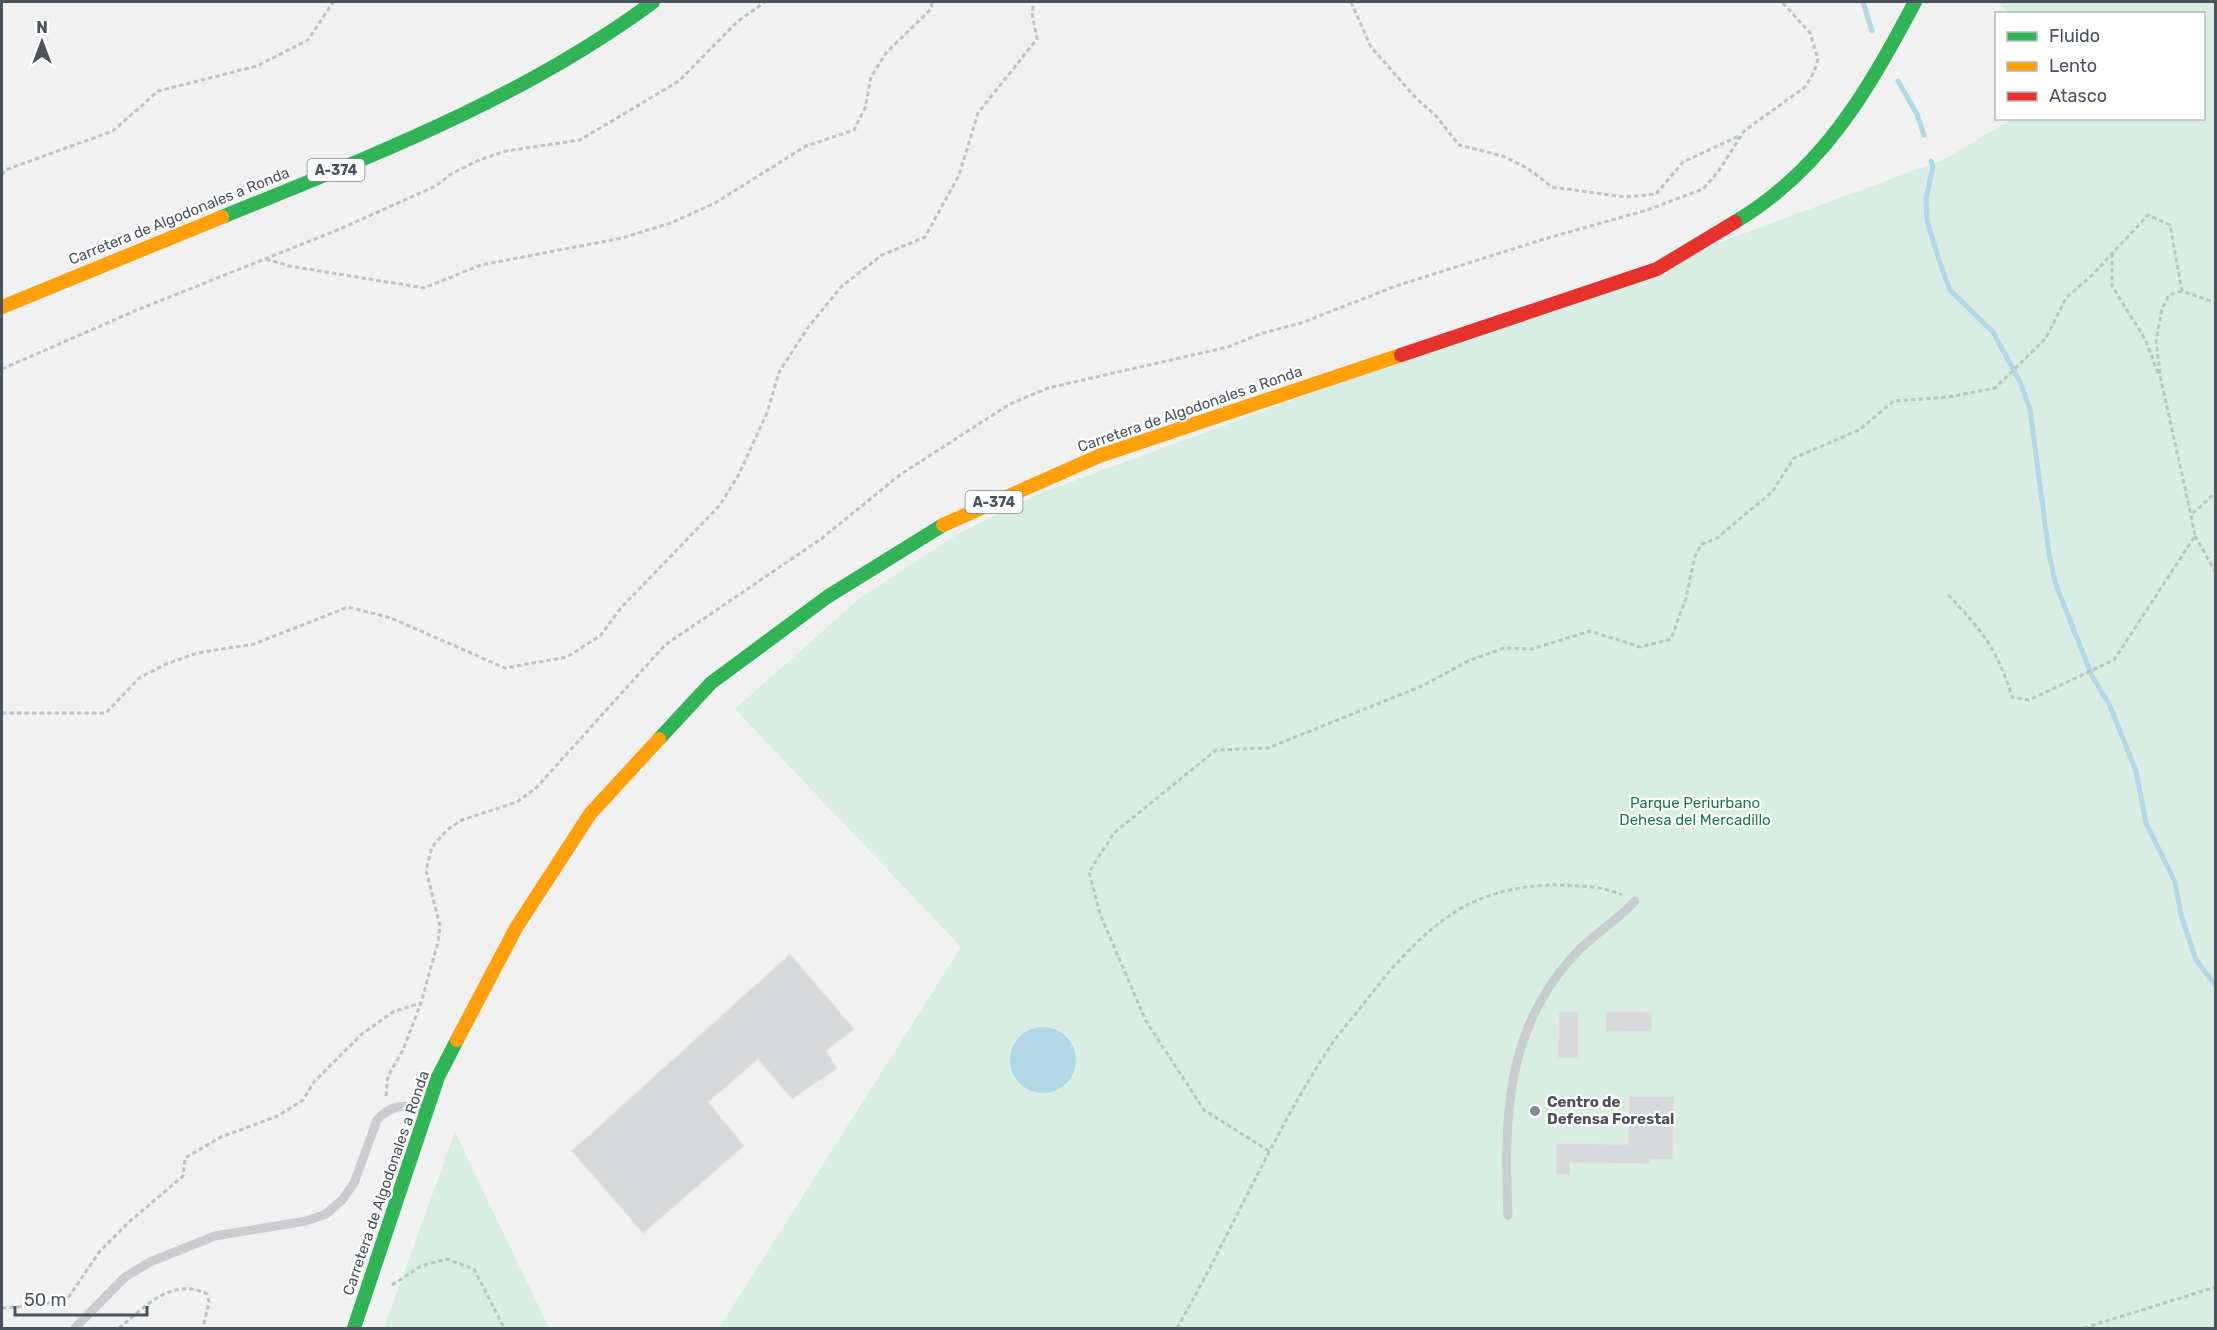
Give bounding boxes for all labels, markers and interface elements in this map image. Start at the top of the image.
north arrow [12,12,72,72]
legend [1995,12,2205,120]
text: N [36,18,48,37]
text: Fluido [2049,25,2100,47]
text: Lento [2049,55,2097,77]
text: Atasco [2049,85,2107,107]
road number: A-374 [308,159,364,181]
street label: Carretera de Algodonales a Ronda [66,163,292,269]
street label: Carretera de Algodonales a Ronda [1075,362,1305,456]
road number: A-374 [966,491,1022,513]
park label: Parque Periurbano Dehesa del Mercadillo [1619,794,1771,829]
street label: Carretera de Algodonales a Ronda [339,1068,433,1298]
place label: Centro de Defensa Forestal [1547,1093,1674,1128]
marker: Centro de Defensa Forestal [1528,1104,1542,1118]
scale bar [15,1279,147,1317]
text: 50 m [24,1289,67,1311]

